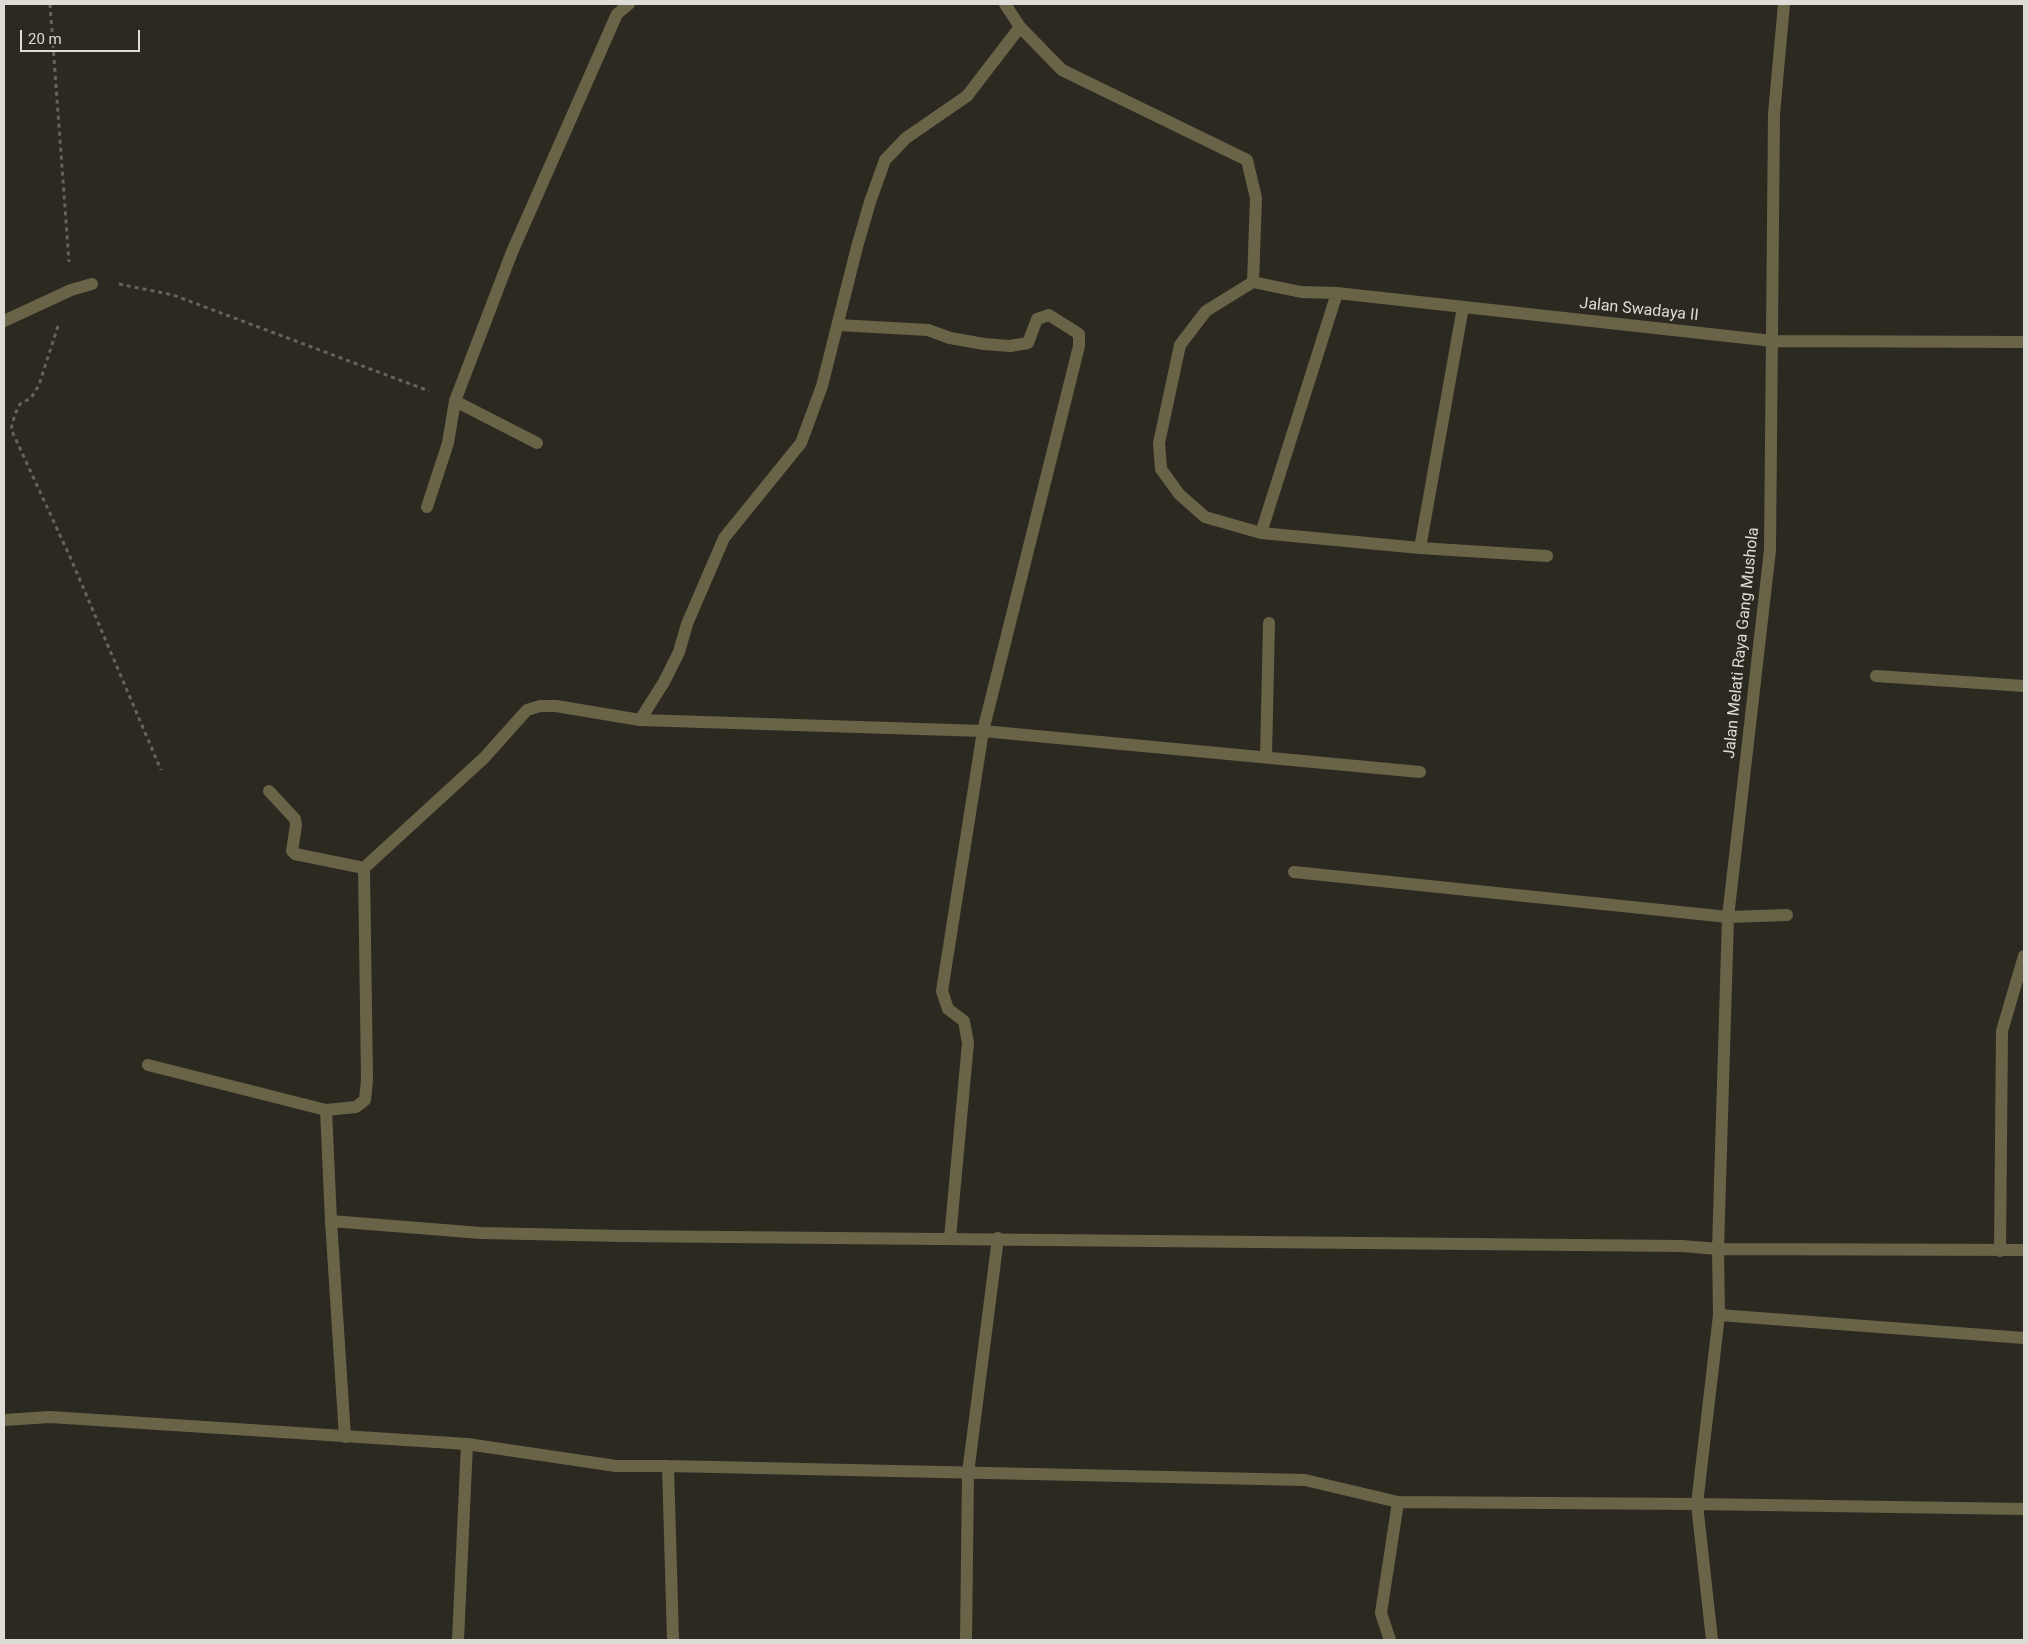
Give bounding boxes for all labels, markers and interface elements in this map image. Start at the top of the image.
scale bar [22,20,142,52]
text: 20 m [28,30,62,48]
street label: Jalan Swadaya II [1579,294,1699,326]
street label: Jalan Melati Raya Gang Mushola [1720,526,1764,760]

